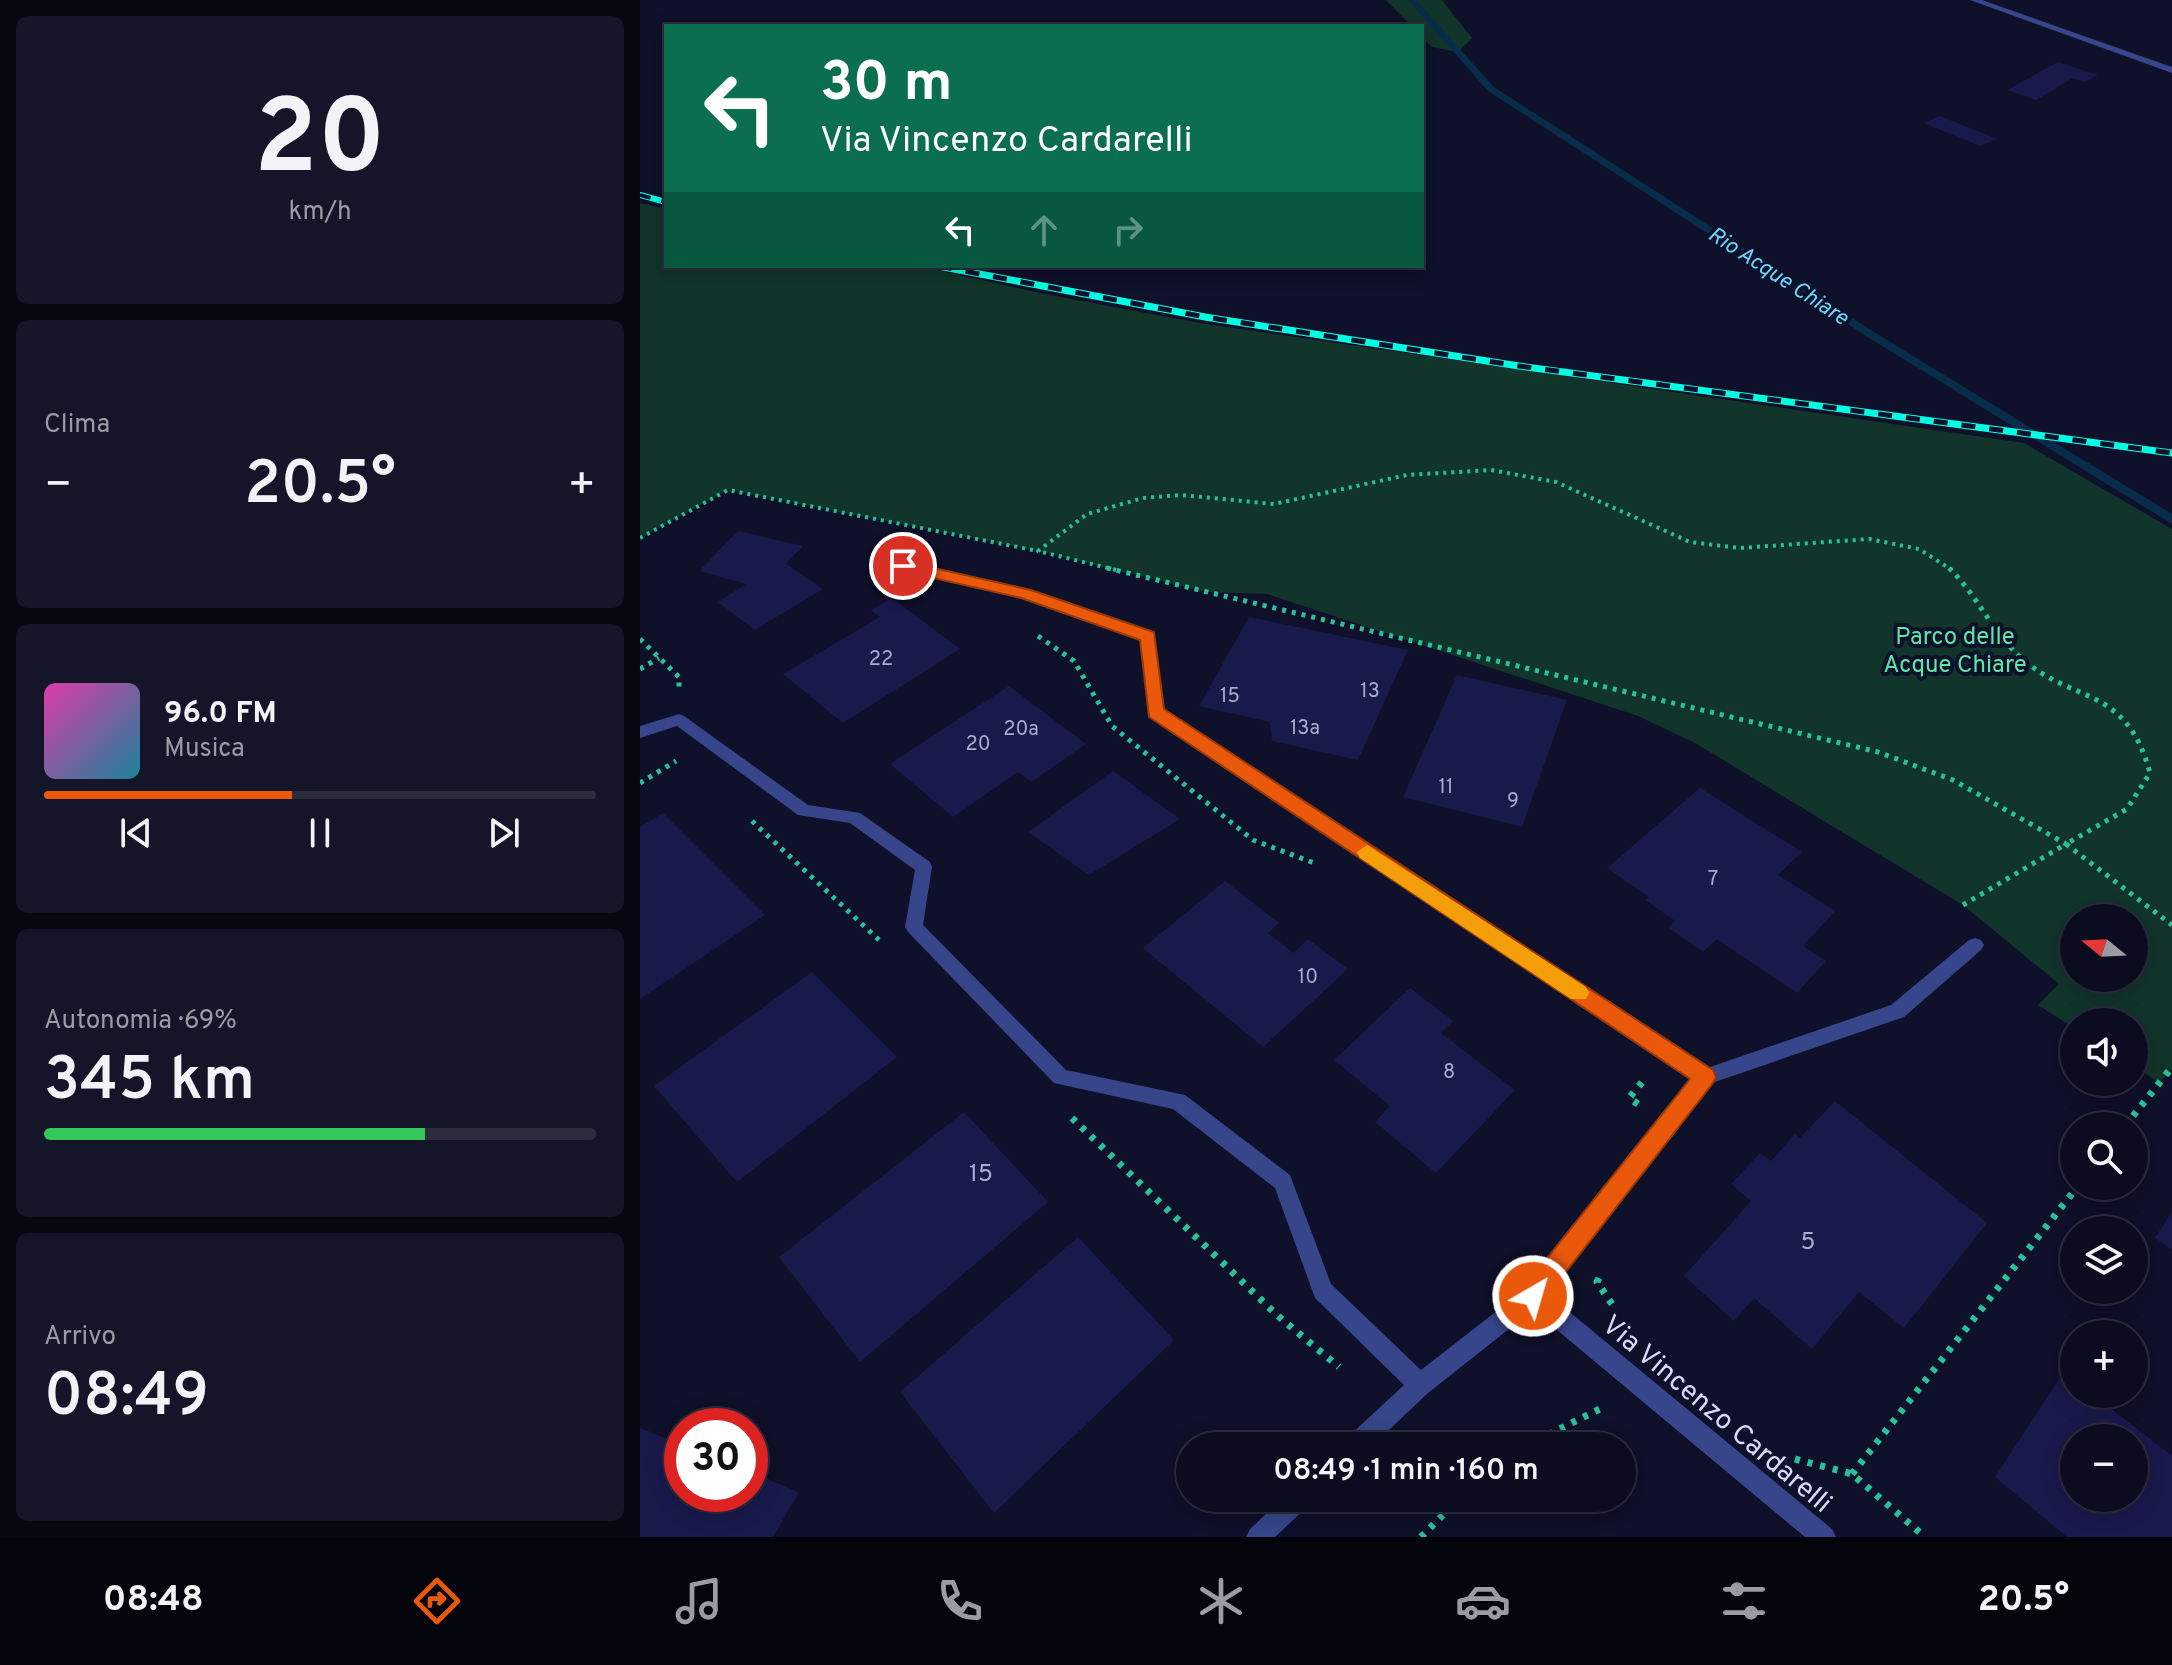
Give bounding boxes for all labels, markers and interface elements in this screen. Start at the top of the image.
text: 30 m [820,50,953,120]
icon: left [688,56,792,160]
text: 20 [254,78,386,210]
text: Via Vincenzo Cardarelli [820,119,1193,165]
text: km/h [288,196,352,229]
icon: left [938,208,982,252]
icon: ahead [1022,208,1066,252]
icon: right [1106,208,1150,252]
water label: Rio Acque Chiare [1703,222,1853,333]
text: Clima [44,409,110,442]
text: 20.5° [244,449,396,525]
text: − [44,459,72,515]
text: + [568,459,596,515]
pin [869,532,937,600]
icon: arrive [881,544,925,588]
park label: Parco delle Acque Chiare [1883,623,2027,681]
house number: 22 [869,647,893,673]
house number: 13 [1360,679,1380,705]
house number: 15 [1220,684,1240,710]
text: 96.0 FM [164,696,277,733]
house number: 13a [1290,716,1320,742]
house number: 20a [1003,717,1039,743]
house number: 20 [965,732,991,758]
text: Musica [164,733,245,766]
house number: 11 [1439,775,1453,801]
house number: 9 [1507,789,1519,815]
icon: previous [114,811,158,855]
icon: pause [298,811,342,855]
icon: next [482,811,526,855]
house number: 7 [1708,867,1718,893]
north arrow [2060,904,2148,992]
map controls [2060,904,2148,1512]
house number: 10 [1298,965,1318,991]
text: Autonomia · 69% [44,1005,237,1038]
button: sound [2060,1008,2148,1096]
text: 345 km [44,1045,255,1121]
house number: 8 [1443,1060,1455,1086]
button: search [2060,1112,2148,1200]
house number: 15 [969,1160,993,1190]
button: layers [2060,1216,2148,1304]
house number: 5 [1801,1228,1815,1258]
position arrow [1491,1254,1575,1338]
street label: Via Vincenzo Cardarelli [1594,1308,1839,1522]
button: + [2060,1320,2148,1408]
text: Arrivo [44,1321,116,1354]
text: 08:49 [44,1361,209,1437]
speed limit sign: 30 [664,1408,768,1512]
button: − [2060,1424,2148,1512]
text: 08:49 · 1 min · 160 m [1273,1453,1539,1490]
icon: directions [409,1573,465,1629]
icon: music [671,1573,727,1629]
icon: phone [932,1573,988,1629]
icon: climate [1193,1573,1249,1629]
icon: car [1455,1573,1511,1629]
icon: filters [1716,1573,1772,1629]
text: 08:48 [103,1578,204,1624]
text: 20.5° [1978,1578,2069,1624]

